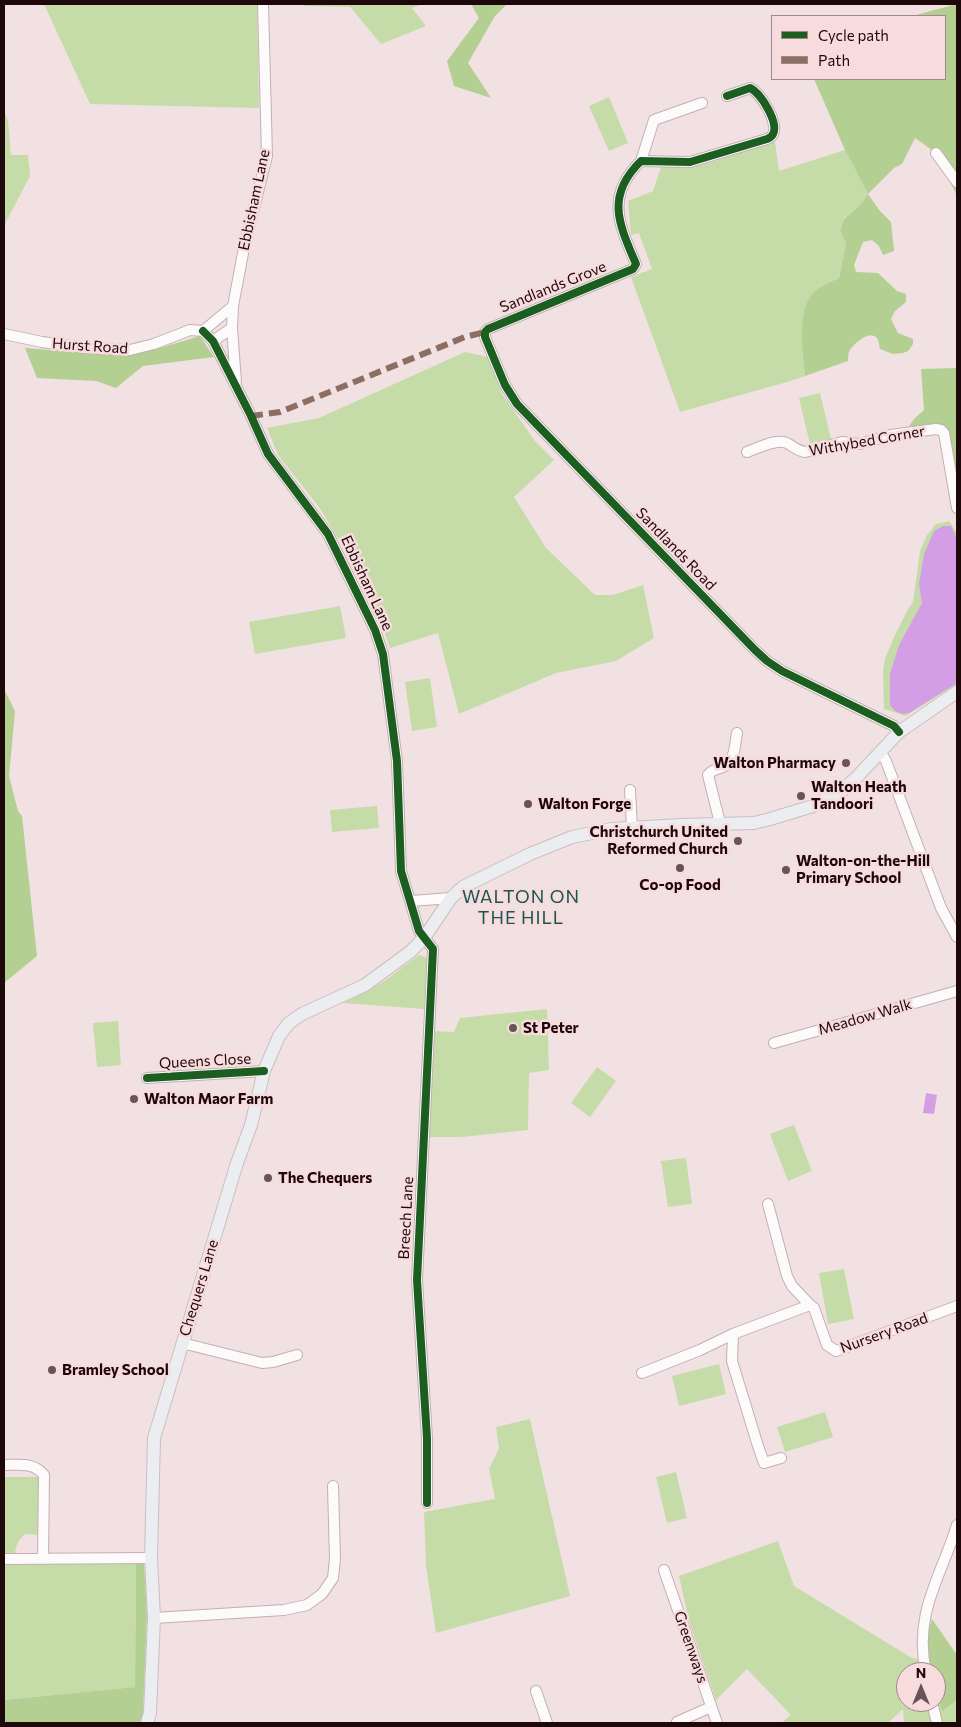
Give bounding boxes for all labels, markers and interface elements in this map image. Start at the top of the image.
legend [771,15,946,80]
text: Cycle path [818,26,889,44]
text: Path [818,51,850,69]
street label: Ebbisham Lane [235,148,273,252]
street label: Sandlands Grove [497,257,609,317]
street label: Hurst Road [51,334,129,358]
street label: Withybed Corner [808,422,926,460]
street label: Sandlands Road [632,504,720,594]
street label: Ebbisham Lane [337,533,397,633]
place label: Walton Pharmacy [713,754,836,772]
marker: Walton Pharmacy [840,757,852,769]
place label: Walton Heath Tandoori [811,778,907,813]
marker: Walton Heath Tandoori [795,790,807,802]
place label: Walton Forge [538,795,631,813]
marker: Walton Forge [522,798,534,810]
place label: Christchurch United Reformed Church [589,823,728,858]
marker: Christchurch United Reformed Church [732,835,744,847]
place label: Walton-on-the-Hill Primary School [796,852,930,887]
marker: Co-op Food [674,862,686,874]
marker: Walton-on-the-Hill Primary School [780,864,792,876]
place label: Co-op Food [639,876,721,894]
district label: WALTON ON THE HILL [461,886,581,929]
street label: Meadow Walk [816,995,914,1039]
place label: St Peter [523,1019,579,1037]
marker: St Peter [507,1022,519,1034]
street label: Queens Close [158,1050,252,1072]
place label: Walton Maor Farm [144,1090,273,1108]
marker: Walton Maor Farm [128,1093,140,1105]
place label: The Chequers [278,1169,372,1187]
marker: The Chequers [262,1172,274,1184]
street label: Breech Lane [395,1176,417,1260]
street label: Chequers Lane [176,1237,222,1339]
street label: Nursery Road [838,1309,930,1357]
place label: Bramley School [62,1361,169,1379]
marker: Bramley School [46,1364,58,1376]
street label: Greenways [670,1609,712,1685]
north arrow [896,1662,946,1712]
text: N [916,1664,926,1681]

